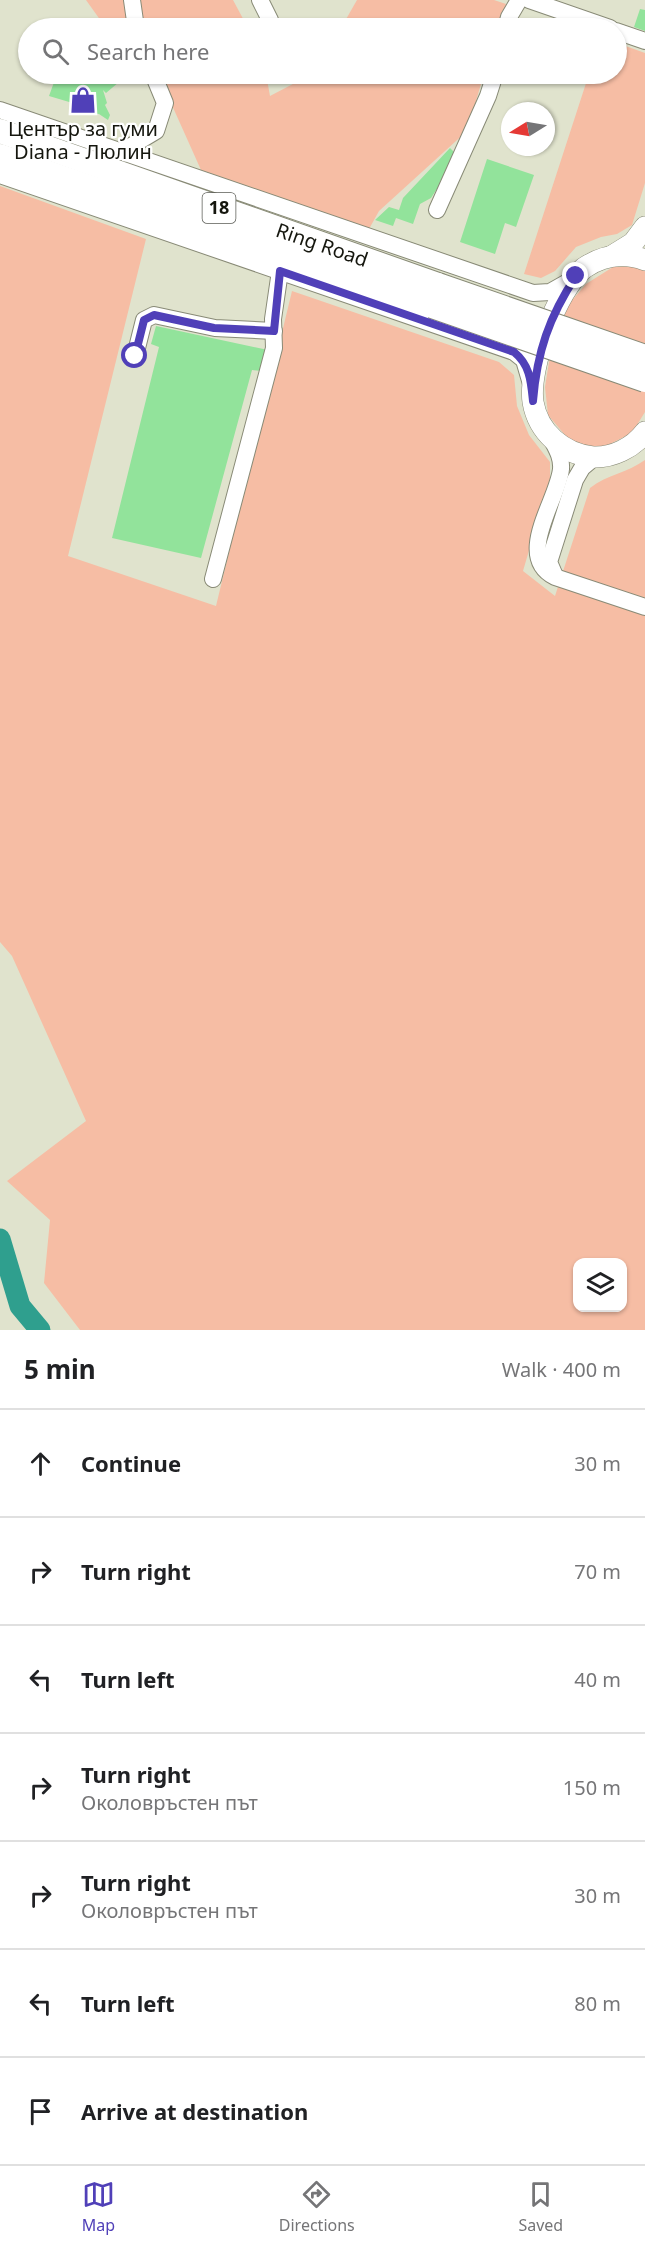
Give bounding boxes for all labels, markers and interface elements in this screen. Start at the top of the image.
search box [18,18,627,84]
icon: search [39,35,72,68]
text: Search here [87,36,209,66]
shop icon: Център за гуми Diana - Люлин [68,85,98,115]
north arrow [501,102,555,156]
place label: Център за гуми Diana - Люлин [8,115,158,165]
road number: 18 [202,193,236,223]
street label: Ring Road [273,216,372,273]
route end [562,262,588,288]
route start [121,342,147,368]
map controls [573,1258,627,1312]
button: layers [573,1258,627,1312]
text: 5 min [24,1351,96,1387]
text: Walk · 400 m [502,1356,621,1383]
icon: ahead [24,1447,57,1480]
text: Continue [81,1448,181,1478]
text: 30 m [574,1450,621,1477]
icon: right [24,1555,57,1588]
text: Turn right [81,1556,191,1586]
text: 70 m [574,1558,621,1585]
icon: left [24,1663,57,1696]
text: Turn left [81,1664,175,1694]
text: 40 m [574,1666,621,1693]
text: Turn right [81,1759,191,1789]
icon: right [24,1771,57,1804]
text: 150 m [563,1774,621,1801]
text: Околовръстен път [81,1789,258,1816]
text: Turn right [81,1867,191,1897]
icon: right [24,1879,57,1912]
text: 30 m [574,1882,621,1909]
text: Околовръстен път [81,1897,258,1924]
icon: left [24,1987,57,2020]
text: Turn left [81,1988,175,2018]
text: 80 m [574,1990,621,2017]
icon: arrive [24,2095,57,2128]
text: Arrive at destination [81,2096,308,2126]
tab: Map [82,2178,115,2236]
tab: Directions [279,2178,355,2236]
tab: Saved [518,2178,563,2236]

